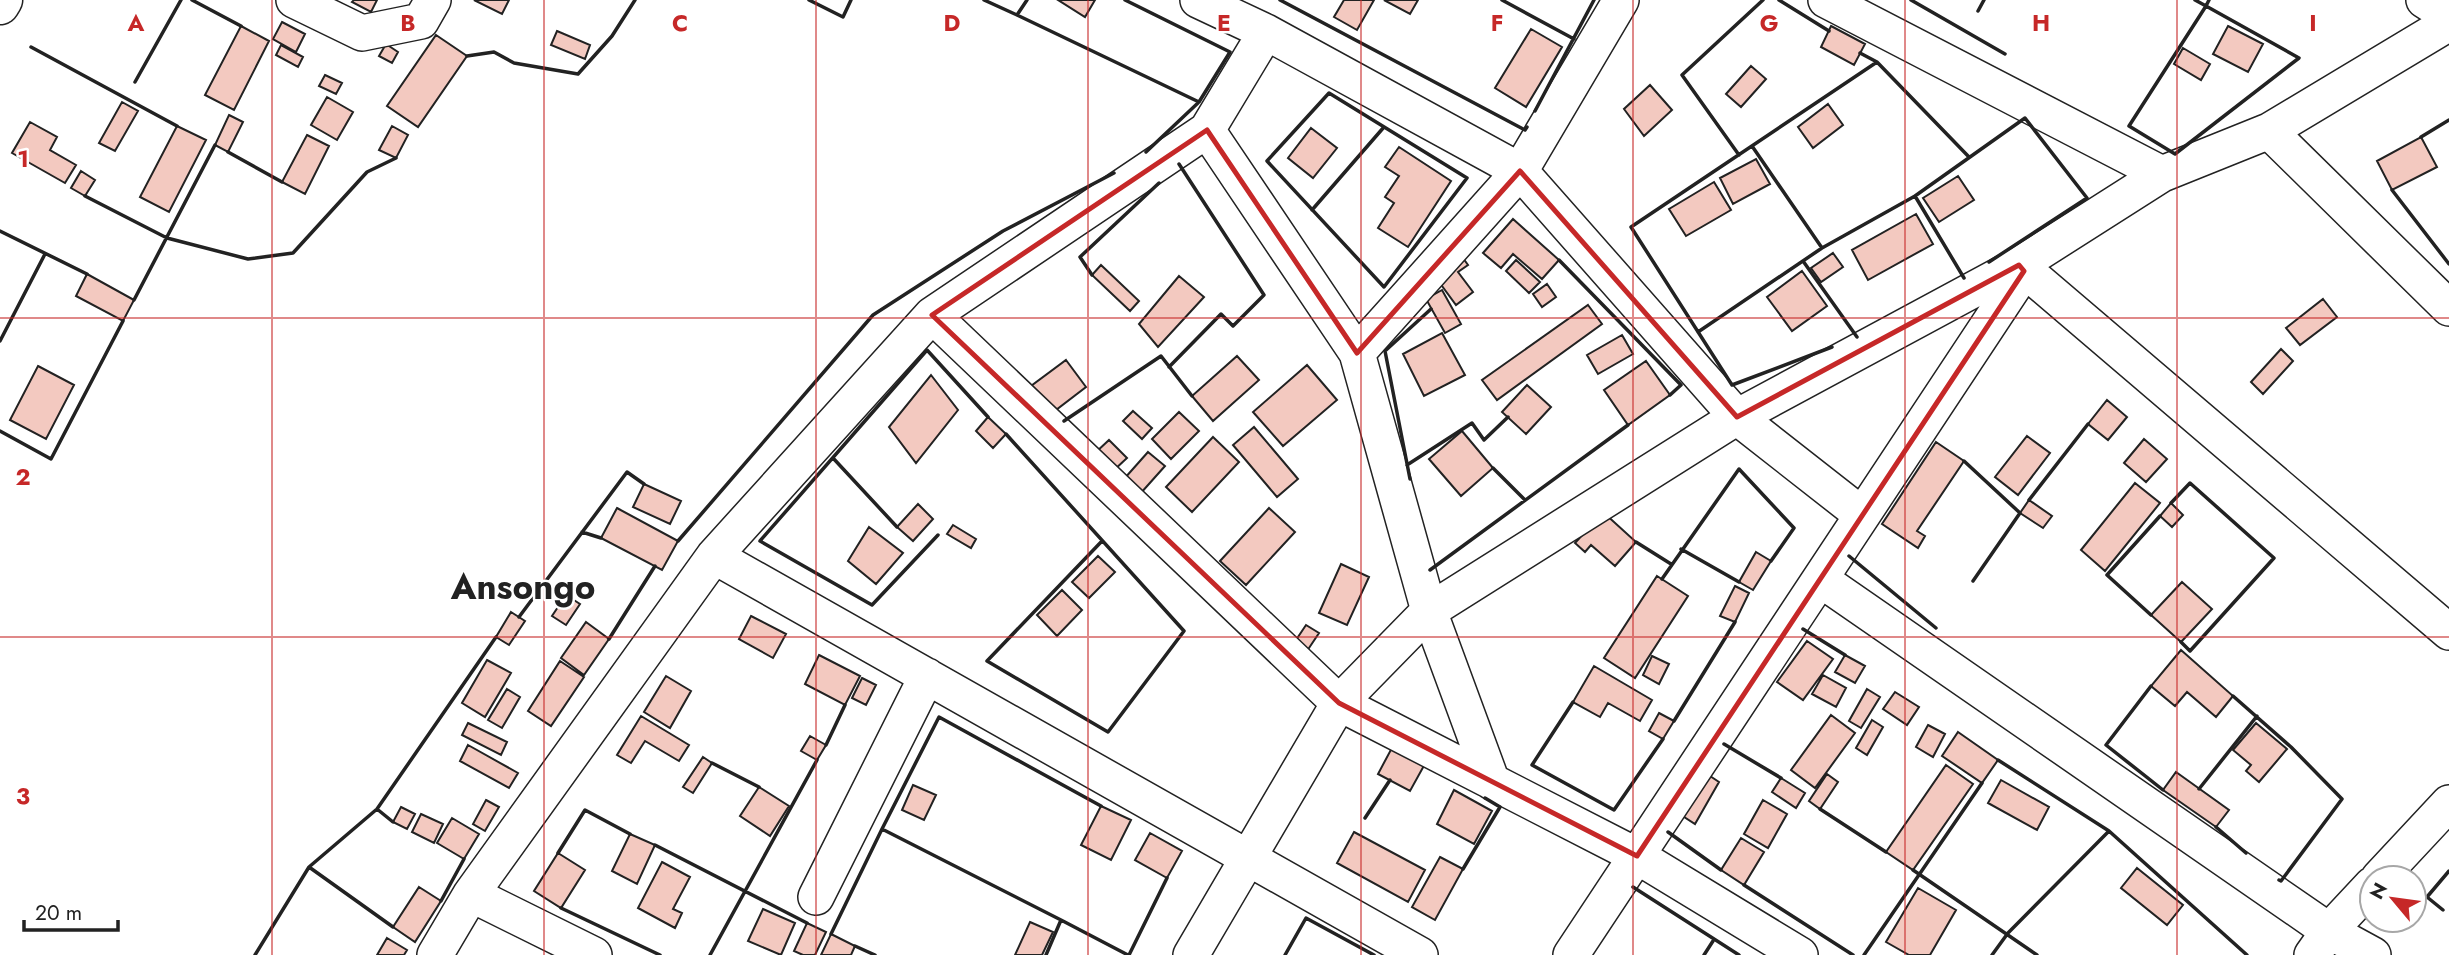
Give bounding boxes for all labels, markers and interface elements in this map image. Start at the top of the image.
text: A [127,6,145,40]
text: B [400,6,416,40]
text: C [672,6,688,40]
text: D [944,6,961,40]
text: E [1217,6,1231,40]
text: F [1491,6,1503,40]
text: G [1760,6,1778,40]
text: H [2032,6,2050,40]
text: I [2309,6,2317,40]
text: 1 [17,142,29,176]
text: 2 [15,460,31,494]
district label: Ansongo [450,562,595,612]
text: 3 [16,779,30,813]
north arrow [2358,864,2428,934]
text: N [2363,878,2394,904]
scale bar [24,888,119,932]
text: 20 m [35,898,82,928]

